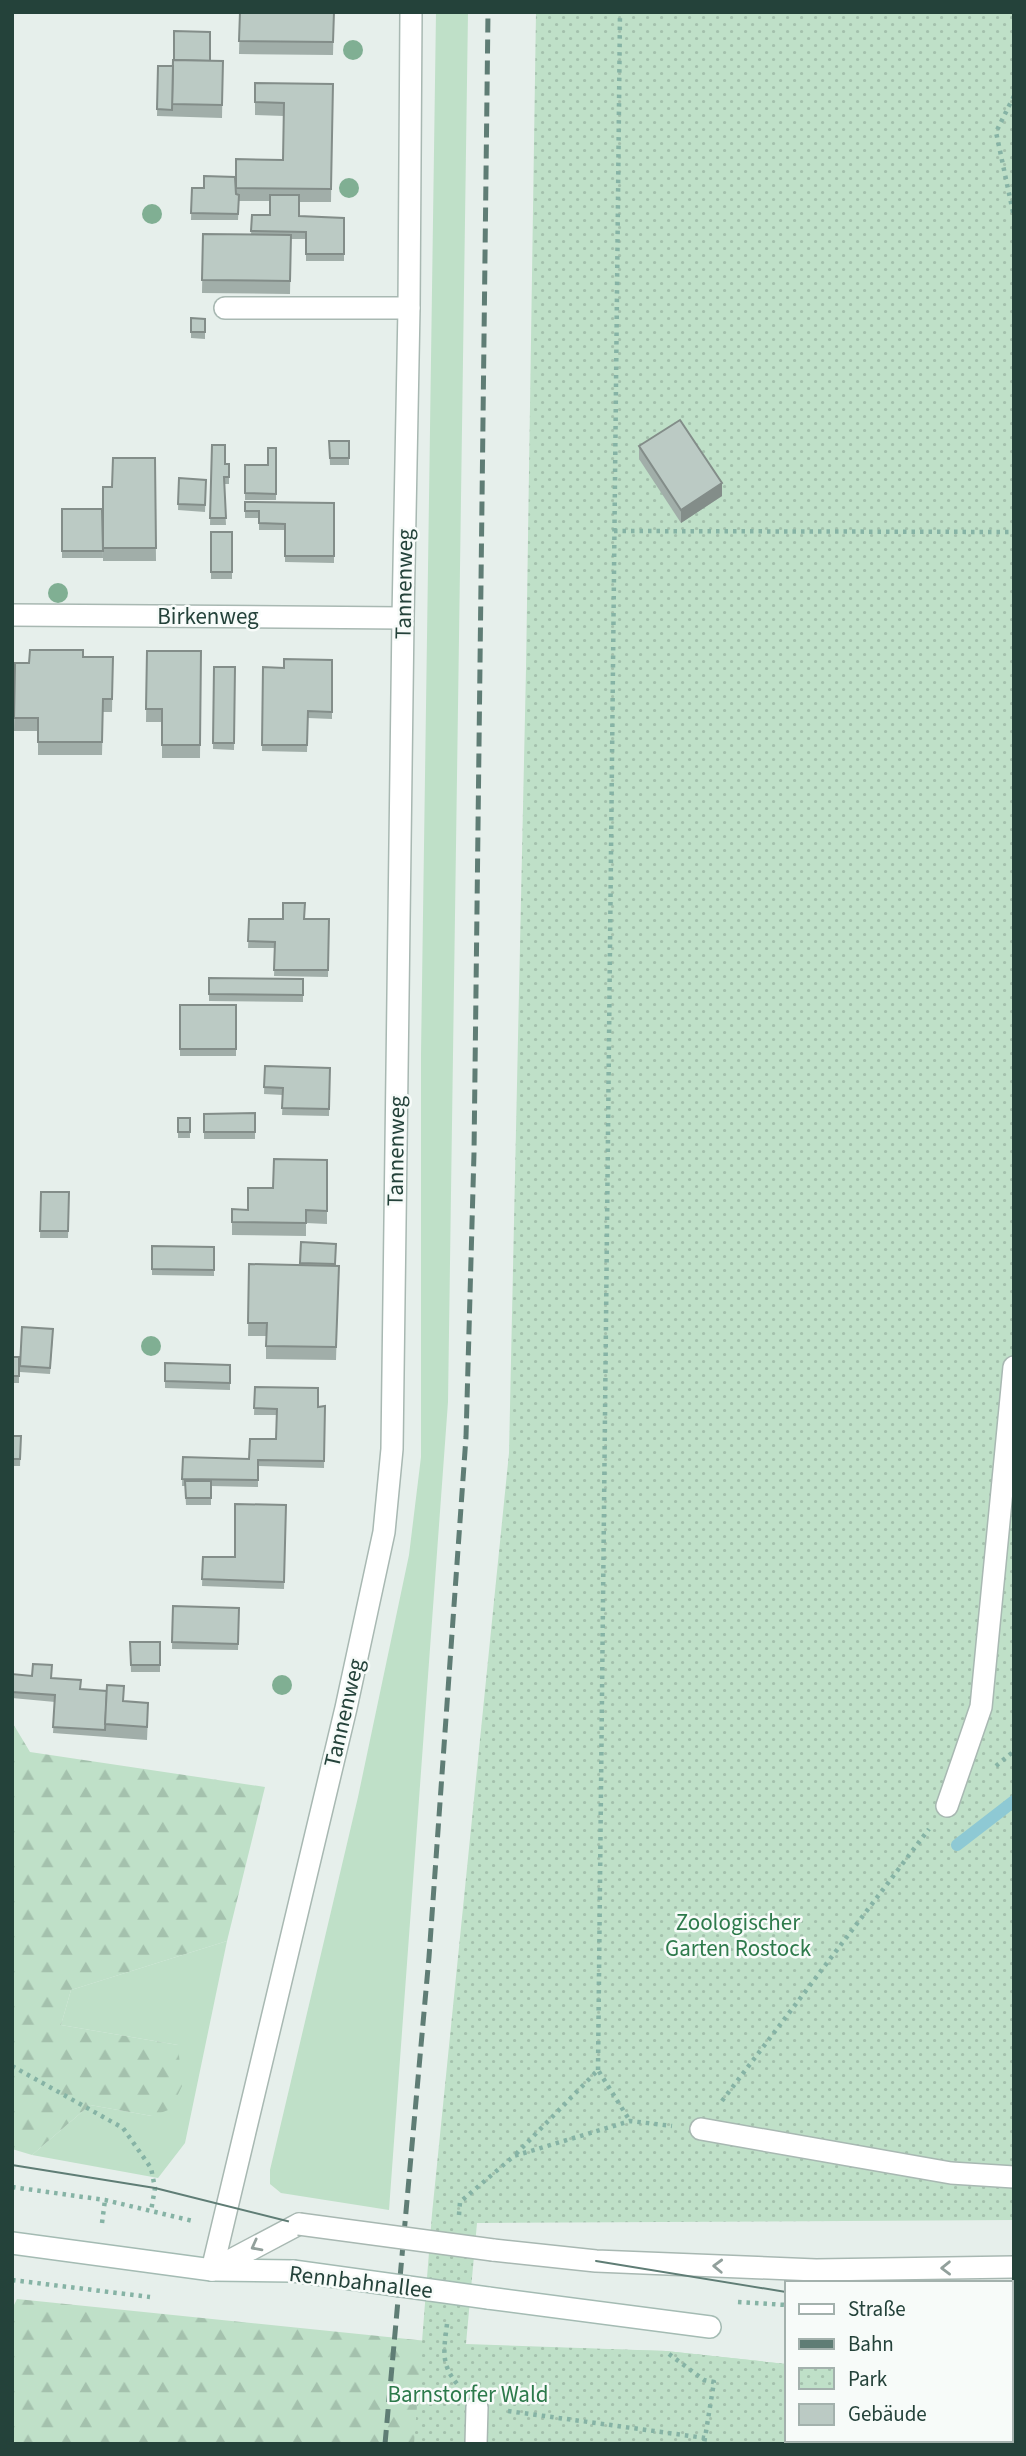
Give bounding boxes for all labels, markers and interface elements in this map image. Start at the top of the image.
street label: Tannenweg [387,528,421,640]
street label: Birkenweg [157,600,259,633]
street label: Tannenweg [379,1095,413,1207]
street label: Tannenweg [315,1655,373,1771]
park label: Zoologischer Garten Rostock [665,1906,812,1965]
one-way arrow [250,2238,263,2252]
street label: Rennbahnallee [287,2257,435,2307]
one-way arrow [712,2258,723,2274]
one-way arrow [940,2260,950,2276]
legend [785,2281,1012,2442]
text: Straße [848,2294,906,2324]
text: Bahn [848,2329,894,2359]
text: Park [848,2364,888,2394]
park label: Barnstorfer Wald [387,2378,549,2411]
text: Gebäude [848,2399,927,2429]

